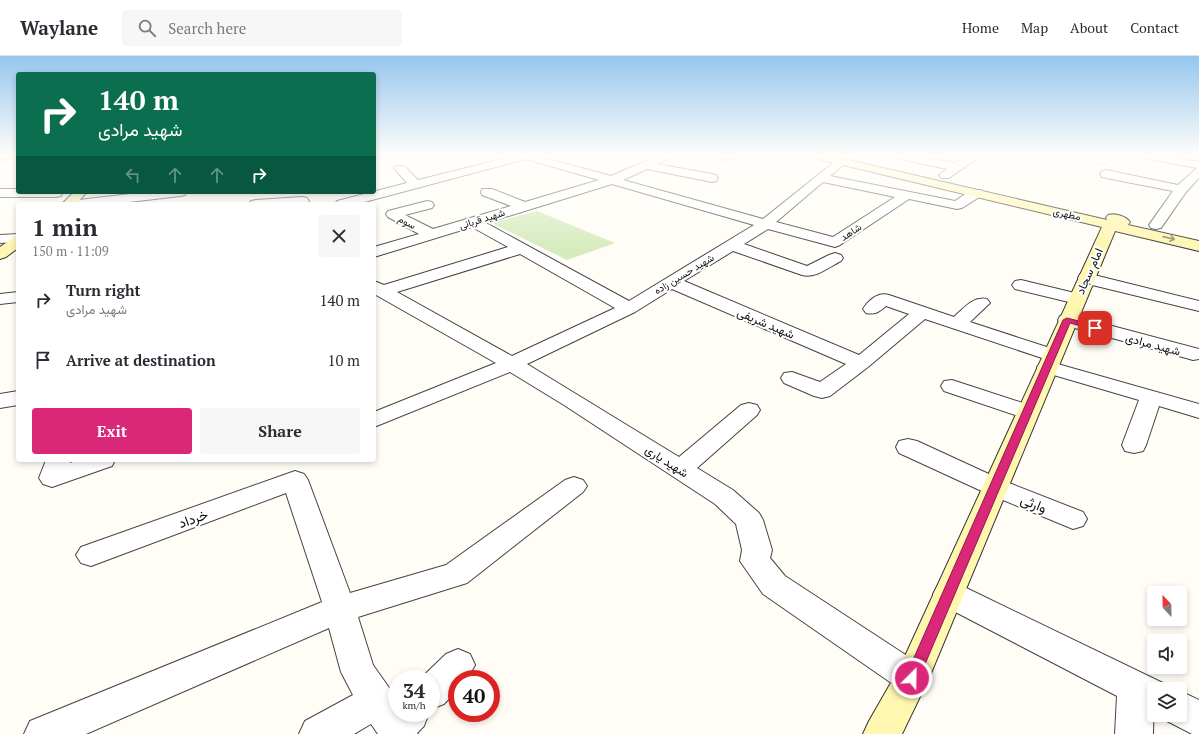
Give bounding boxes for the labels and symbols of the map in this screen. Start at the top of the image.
street label: مطهری [1052,205,1082,223]
street label: شهید قربانی [457,206,507,232]
street label: سوم [396,212,418,232]
street label: شاهد [838,220,864,244]
one-way arrow [1162,235,1175,242]
street label: امام سجاد [1072,246,1107,297]
street label: شهید حسین زاده [652,251,716,297]
street label: شهید شریفی [735,304,797,343]
pin [1078,311,1112,345]
street label: شهید مرادی [1124,329,1182,359]
street label: شهید یاری [642,441,691,481]
street label: وارثی [1018,489,1050,517]
street label: خرداد [175,504,211,532]
north arrow [1147,586,1187,626]
position arrow [891,657,933,699]
speed limit sign: 40 [448,670,500,722]

